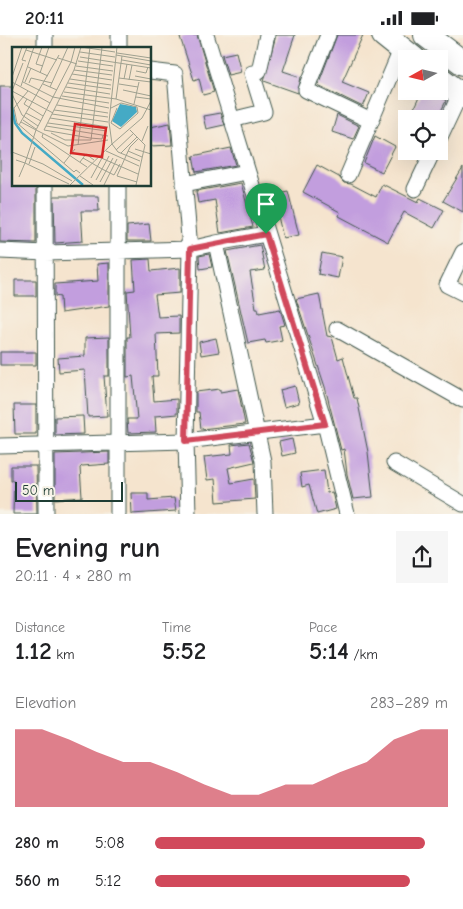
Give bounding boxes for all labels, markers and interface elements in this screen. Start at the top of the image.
text: 20:11 [25,7,64,29]
inset map [12,47,151,186]
north arrow [398,50,448,100]
map controls [398,50,448,160]
button: locate [398,110,448,160]
pin [245,183,287,234]
icon: arrive [252,190,280,218]
scale bar [15,479,122,502]
text: 50 m [22,482,54,499]
button: share [396,531,448,583]
text: Evening run [15,532,160,564]
text: 20:11 · 4 × 280 m [15,567,132,585]
text: Distance [15,619,65,636]
text: Time [162,619,191,636]
text: Pace [309,619,337,636]
text: 1.12 [15,636,52,665]
text: 5:52 [162,636,206,665]
text: 5:14 [309,636,349,665]
text: km [52,646,75,663]
text: /km [349,646,378,663]
text: Elevation [15,694,76,712]
text: 283–289 m [370,694,448,712]
text: 280 m [15,834,59,852]
text: 5:08 [95,834,125,852]
text: 560 m [15,872,59,890]
text: 5:12 [95,872,121,890]

